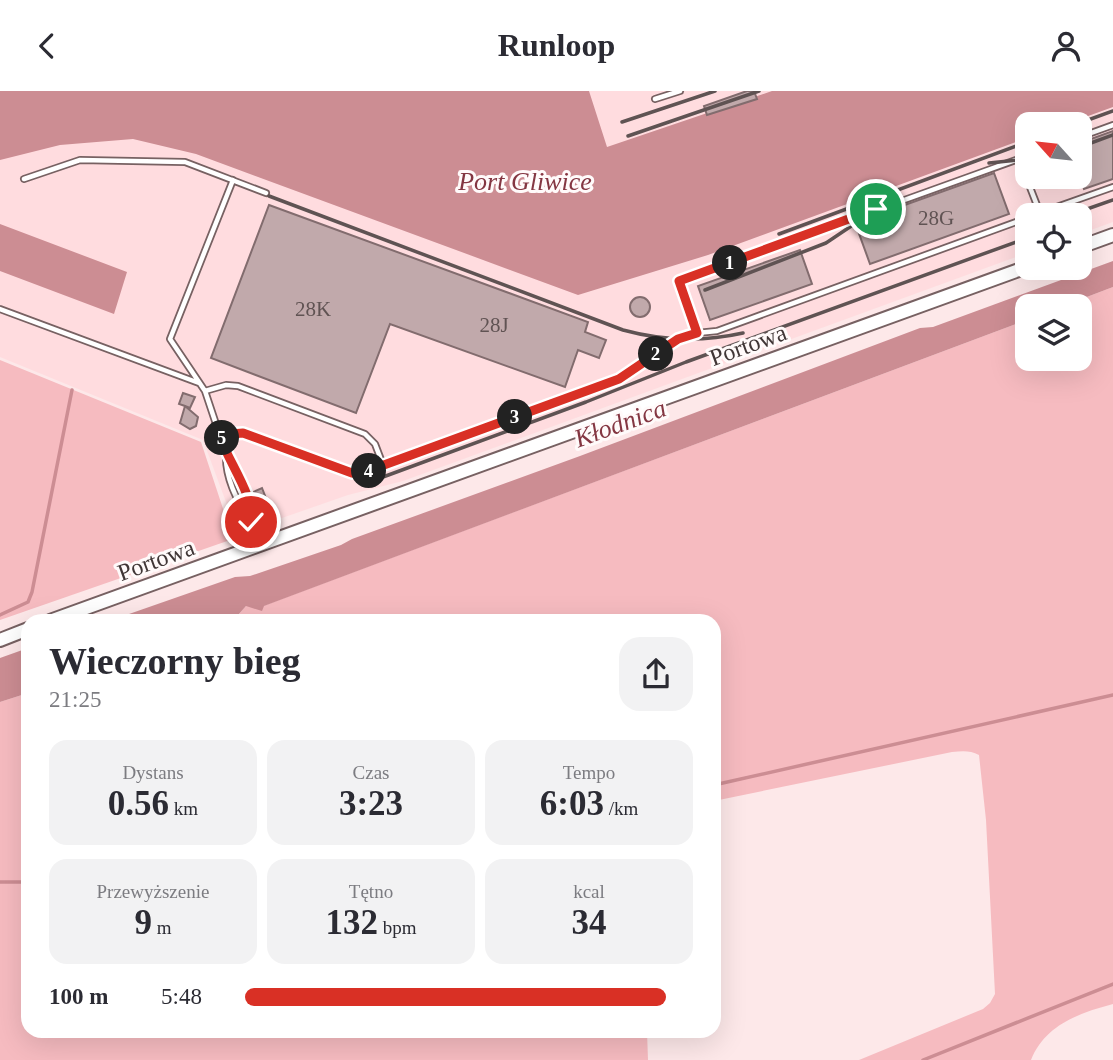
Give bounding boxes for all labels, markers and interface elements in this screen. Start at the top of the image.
icon: back [28,27,66,65]
text: Runloop [498,27,615,63]
icon: person [1047,27,1085,65]
north arrow [1015,112,1092,189]
map controls [1015,112,1092,371]
water label: Port Gliwice [457,167,592,196]
pin [846,179,906,239]
icon: arrive [857,190,895,228]
button: locate [1015,203,1092,280]
house number: 28G [918,206,954,230]
pin: 1 [712,245,748,281]
text: 1 [725,252,734,273]
button: layers [1015,294,1092,371]
house number: 28K [295,297,331,321]
house number: 28J [479,313,509,337]
street label: Portowa [706,319,790,371]
pin: 2 [638,337,674,371]
text: 2 [651,343,660,364]
water label: Kłodnica [569,394,670,454]
pin: 3 [498,399,532,435]
text: 3 [510,406,519,427]
pin: 5 [204,421,240,455]
text: 5 [217,427,226,448]
pin: 4 [352,453,386,489]
text: 4 [364,460,373,481]
pin [221,492,281,552]
icon: check [232,503,270,541]
street label: Portowa [114,534,198,586]
button: share [619,637,693,711]
text: Wieczorny bieg [49,640,301,682]
text: 21:25 [49,687,101,712]
text: Dystans [122,762,184,783]
text: Czas [353,762,389,783]
text: Tempo [563,762,615,783]
text: 0.56 [108,784,169,823]
text: 3:23 [339,784,403,823]
text: 6:03 [540,784,604,823]
text: km [169,798,198,819]
text: /km [604,798,638,819]
text: Przewyższenie [97,881,209,902]
text: Tętno [349,881,393,902]
text: kcal [573,881,605,902]
text: 9 [134,903,152,942]
text: 132 [325,903,378,942]
text: 34 [572,903,607,942]
text: m [152,917,172,938]
text: bpm [378,917,417,938]
text: 100 m [49,984,108,1009]
text: 5:48 [161,984,202,1009]

